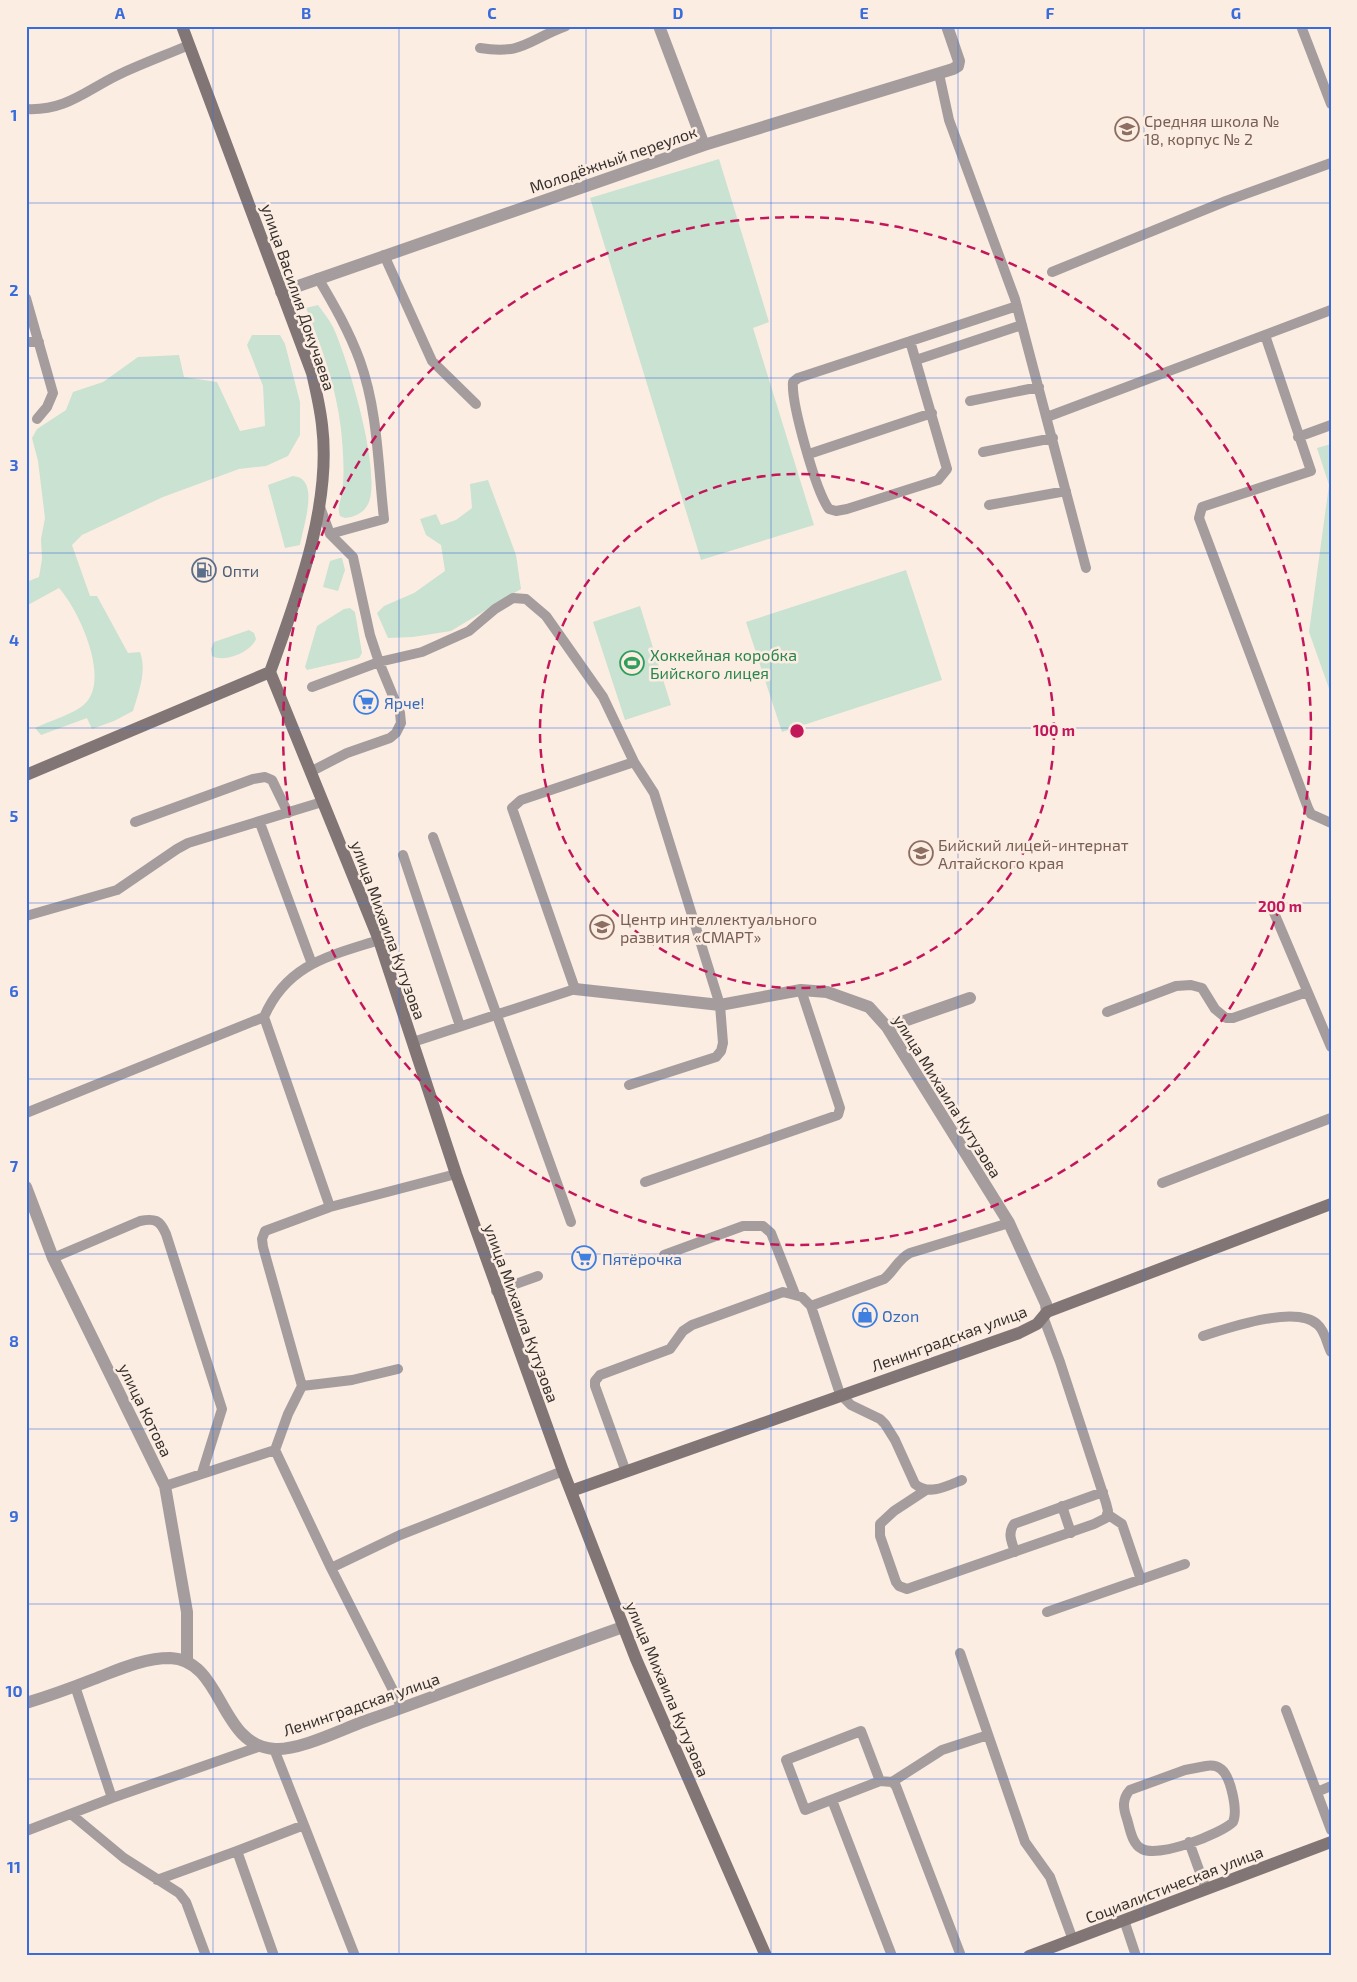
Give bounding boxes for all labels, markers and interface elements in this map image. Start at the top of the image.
text: A [115,3,126,22]
text: B [301,3,311,22]
text: C [487,3,497,22]
text: D [673,3,684,22]
text: E [859,3,869,22]
text: F [1046,3,1055,22]
text: G [1231,3,1241,22]
text: 1 [11,105,17,124]
place label: Средняя школа № 18, корпус № 2 [1144,111,1280,149]
school or university icon: Средняя школа № 18, корпус № 2 [1114,116,1140,142]
street label: Молодёжный переулок [527,121,700,198]
street label: улица Василия Докучаева [257,201,340,393]
text: 2 [9,280,19,299]
text: 3 [9,455,19,474]
fuel station icon: Опти [191,557,217,583]
place label: Опти [222,561,259,580]
text: 4 [9,630,19,649]
place label: Хоккейная коробка Бийского лицея [650,645,797,682]
sports icon: Хоккейная коробка Бийского лицея [619,650,645,676]
supermarket icon: Ярче! [353,689,379,715]
place label: Ярче! [384,693,425,712]
text: 100 m [1033,721,1075,739]
centre of rings [788,722,806,740]
text: 5 [10,806,19,825]
place label: Бийский лицей-интернат Алтайского края [938,835,1129,872]
street label: улица Михаила Кутузова [347,838,430,1022]
school or university icon: Бийский лицей-интернат Алтайского края [908,840,934,866]
text: 200 m [1258,897,1302,915]
place label: Центр интеллектуального развития «СМАРТ» [620,909,817,946]
school or university icon: Центр интеллектуального развития «СМАРТ» [589,914,615,940]
text: 6 [9,981,19,1000]
street label: улица Михаила Кутузова [889,1011,1006,1182]
text: 7 [10,1156,19,1175]
street label: улица Михаила Кутузова [480,1221,563,1405]
supermarket icon: Пятёрочка [571,1245,597,1271]
place label: Пятёрочка [602,1249,682,1268]
street label: Ленинградская улица [869,1301,1030,1376]
shop icon: Ozon [852,1302,878,1328]
place label: Ozon [882,1306,919,1325]
text: 8 [9,1331,19,1350]
street label: улица Котова [114,1360,177,1460]
text: 9 [9,1506,19,1525]
street label: улица Михаила Кутузова [621,1598,714,1780]
street label: Ленинградская улица [280,1668,442,1741]
text: 10 [5,1681,23,1700]
street label: Социалистическая улица [1082,1841,1266,1928]
text: 11 [7,1857,21,1876]

